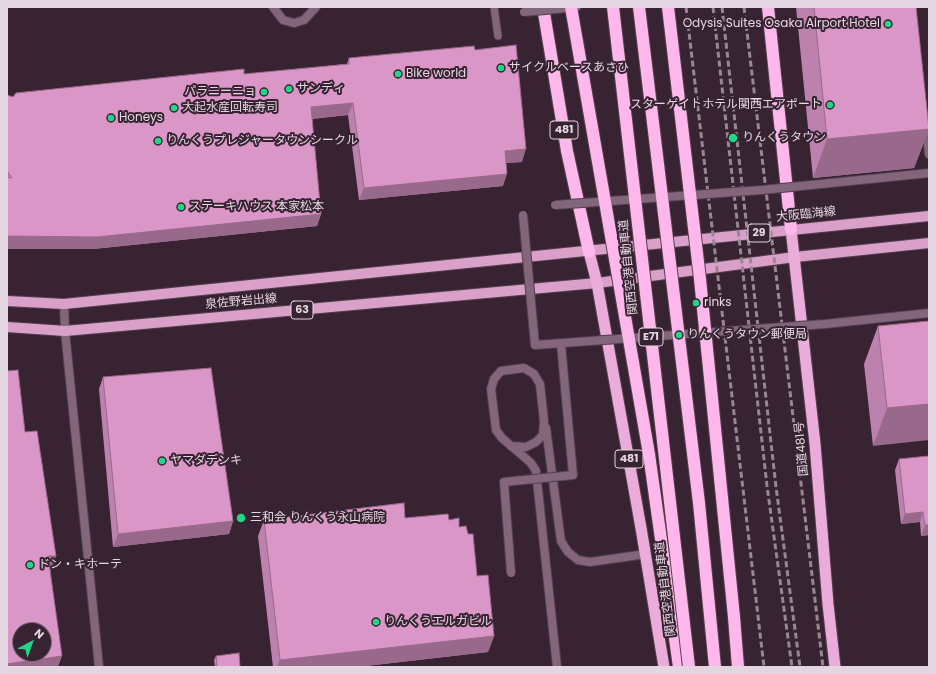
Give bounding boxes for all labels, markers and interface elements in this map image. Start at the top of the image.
place label: Odysis Suites Osaka Airport Hotel [683,17,880,31]
marker: Odysis Suites Osaka Airport Hotel [883,19,893,29]
place label: サイクルベースあさひ [509,61,629,75]
marker: サイクルベースあさひ [496,63,506,73]
place label: Bike world [406,67,466,81]
marker: Bike world [393,69,403,79]
place label: サンディ [297,82,345,96]
marker: サンディ [284,84,294,94]
place label: パラニーニョ [184,85,256,99]
marker: パラニーニョ [259,87,269,97]
place label: スターゲイトホテル関西エアポート [630,98,822,112]
marker: スターゲイトホテル関西エアポート [825,100,835,110]
place label: 大起水産回転寿司 [182,101,278,115]
marker: 大起水産回転寿司 [169,103,179,113]
place label: Honeys [119,111,163,125]
marker: Honeys [106,113,116,123]
road number: 481 [550,121,578,139]
place label: りんくうタウン [742,131,826,145]
marker: りんくうタウン [727,132,739,144]
place label: りんくうプレジャータウンシークル [166,134,358,148]
marker: りんくうプレジャータウンシークル [153,136,163,146]
place label: ステーキハウス 本家松本 [189,200,324,214]
marker: ステーキハウス 本家松本 [176,202,186,212]
street label: 大阪臨海線 [775,205,837,225]
street label: 関西空港自動車道 [617,219,641,315]
road number: 29 [748,224,770,242]
street label: 泉佐野岩出線 [205,292,277,312]
place label: rinks [704,296,732,310]
marker: rinks [691,298,701,308]
road number: 63 [291,301,313,319]
road number: E71 [639,328,663,346]
place label: りんくうタウン郵便局 [687,328,807,342]
marker: りんくうタウン郵便局 [674,330,684,340]
street label: 国道481号 [792,421,812,477]
road number: 481 [615,450,643,468]
place label: ヤマダデンキ [170,454,242,468]
marker: ヤマダデンキ [157,456,167,466]
place label: 三和会 りんくう永山病院 [250,511,385,525]
marker: 三和会 りんくう永山病院 [235,512,247,524]
street label: 関西空港自動車道 [653,540,679,638]
place label: ドン・キホーテ [38,558,122,572]
marker: ドン・キホーテ [25,560,35,570]
place label: りんくうエルガビル [384,615,492,629]
marker: りんくうエルガビル [371,617,381,627]
north arrow [12,622,52,662]
text: N [31,625,48,642]

